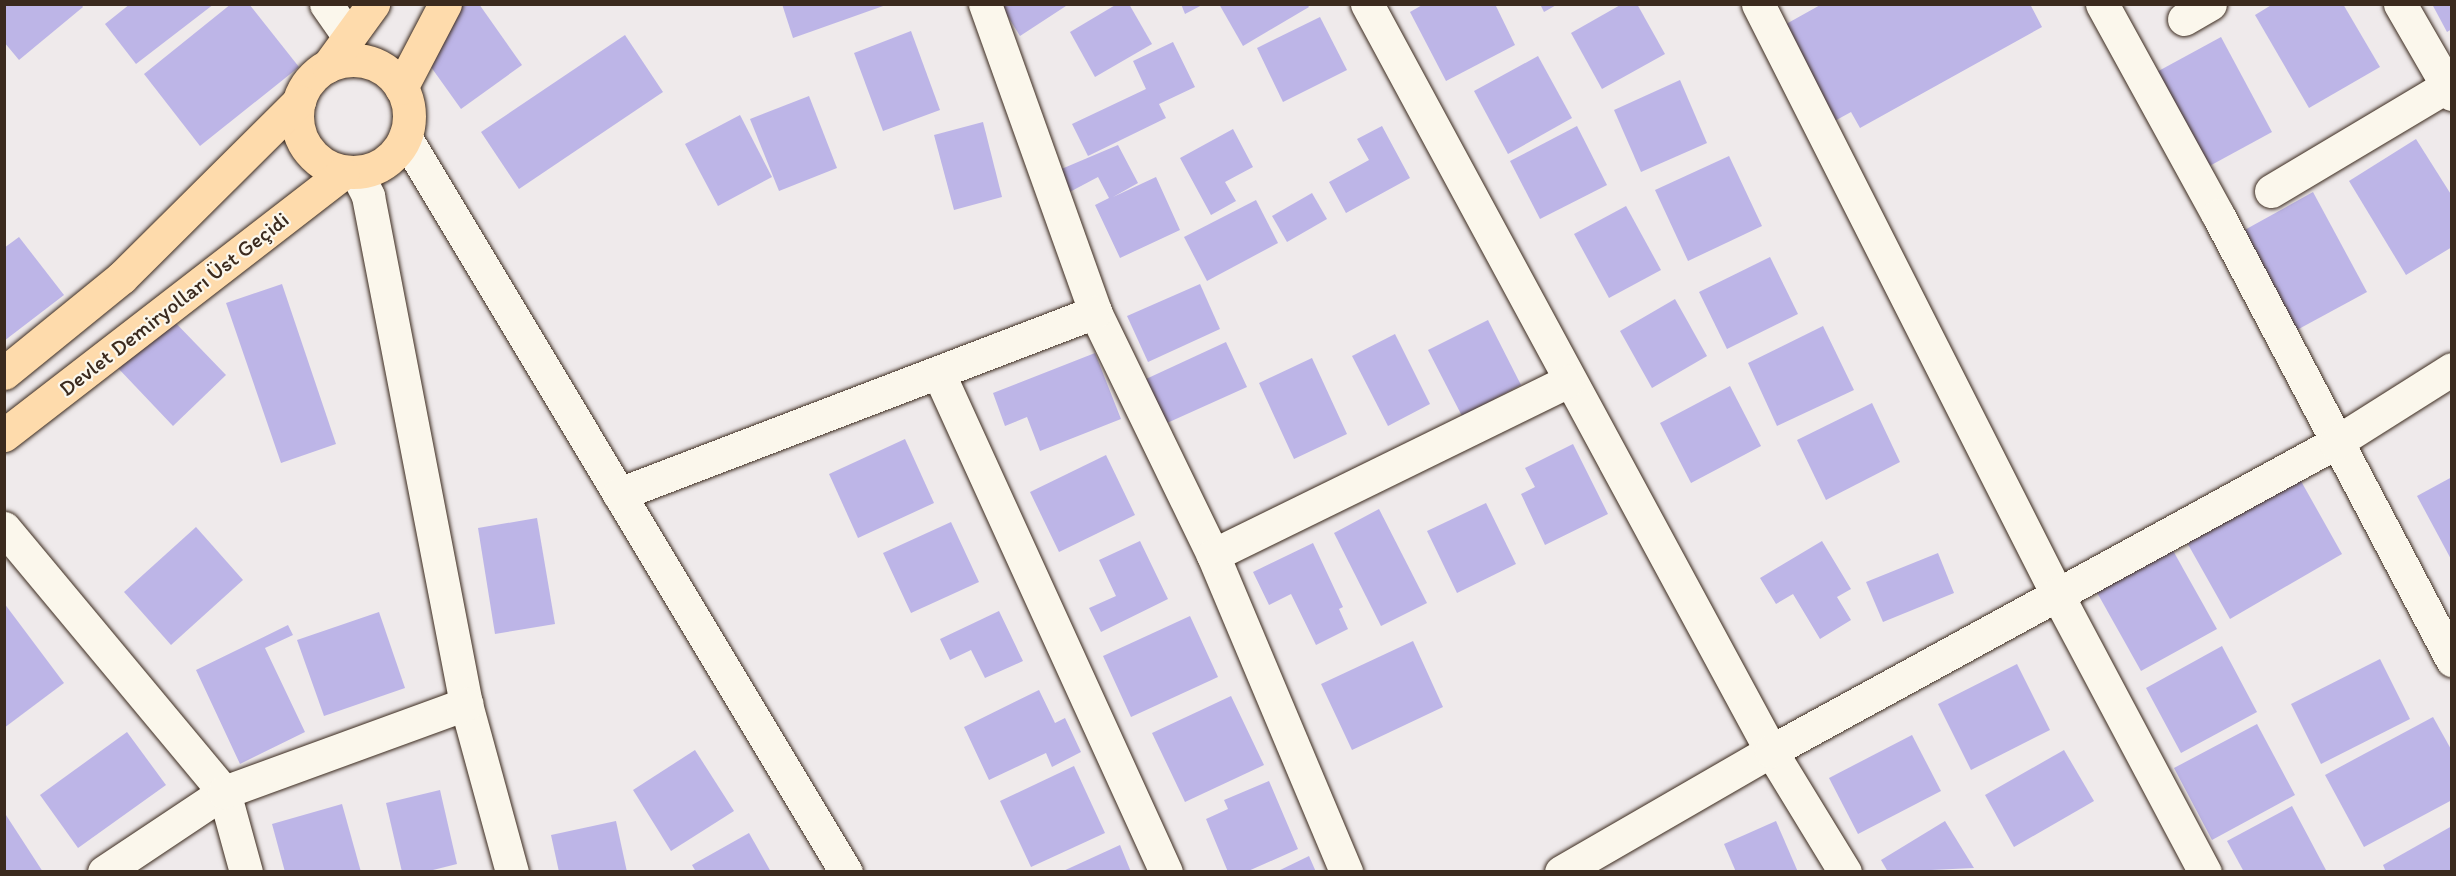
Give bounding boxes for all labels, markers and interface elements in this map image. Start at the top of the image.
street label: Devlet Demiryolları Üst Geçidi [54,206,294,402]

